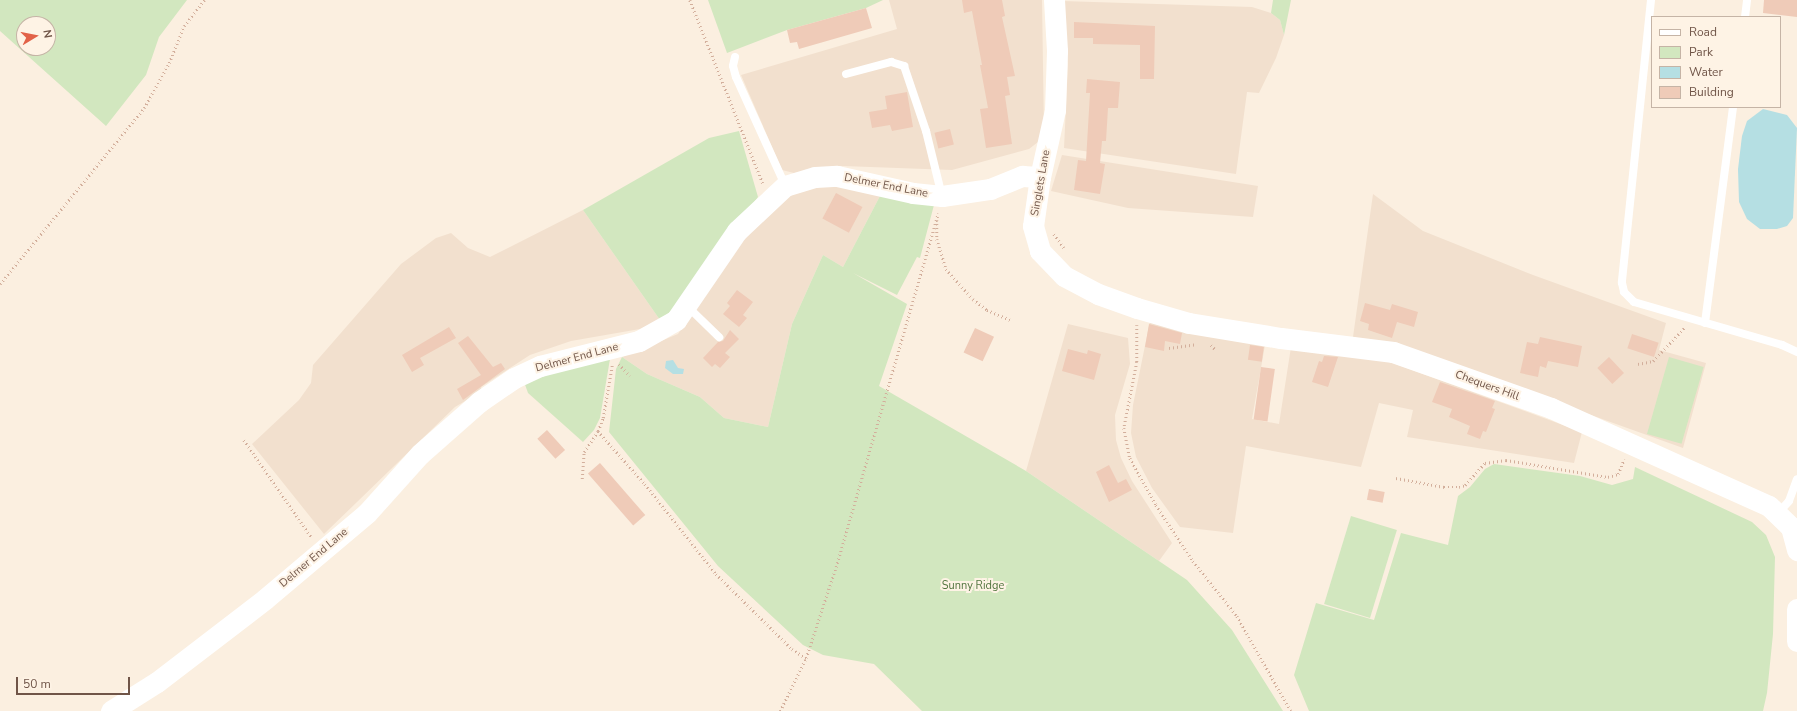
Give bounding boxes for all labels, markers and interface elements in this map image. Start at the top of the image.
north arrow [16,16,56,56]
legend [1651,16,1781,108]
text: Road [1689,24,1717,40]
text: N [39,29,55,39]
text: Park [1689,44,1713,60]
text: Water [1689,64,1723,80]
text: Building [1689,84,1734,100]
street label: Singlets Lane [1029,149,1053,217]
street label: Delmer End Lane [843,171,929,201]
street label: Delmer End Lane [534,341,620,375]
street label: Chequers Hill [1453,368,1521,404]
street label: Delmer End Lane [277,526,351,590]
park label: Sunny Ridge [942,579,1004,593]
scale bar [18,669,132,695]
text: 50 m [23,676,51,692]

